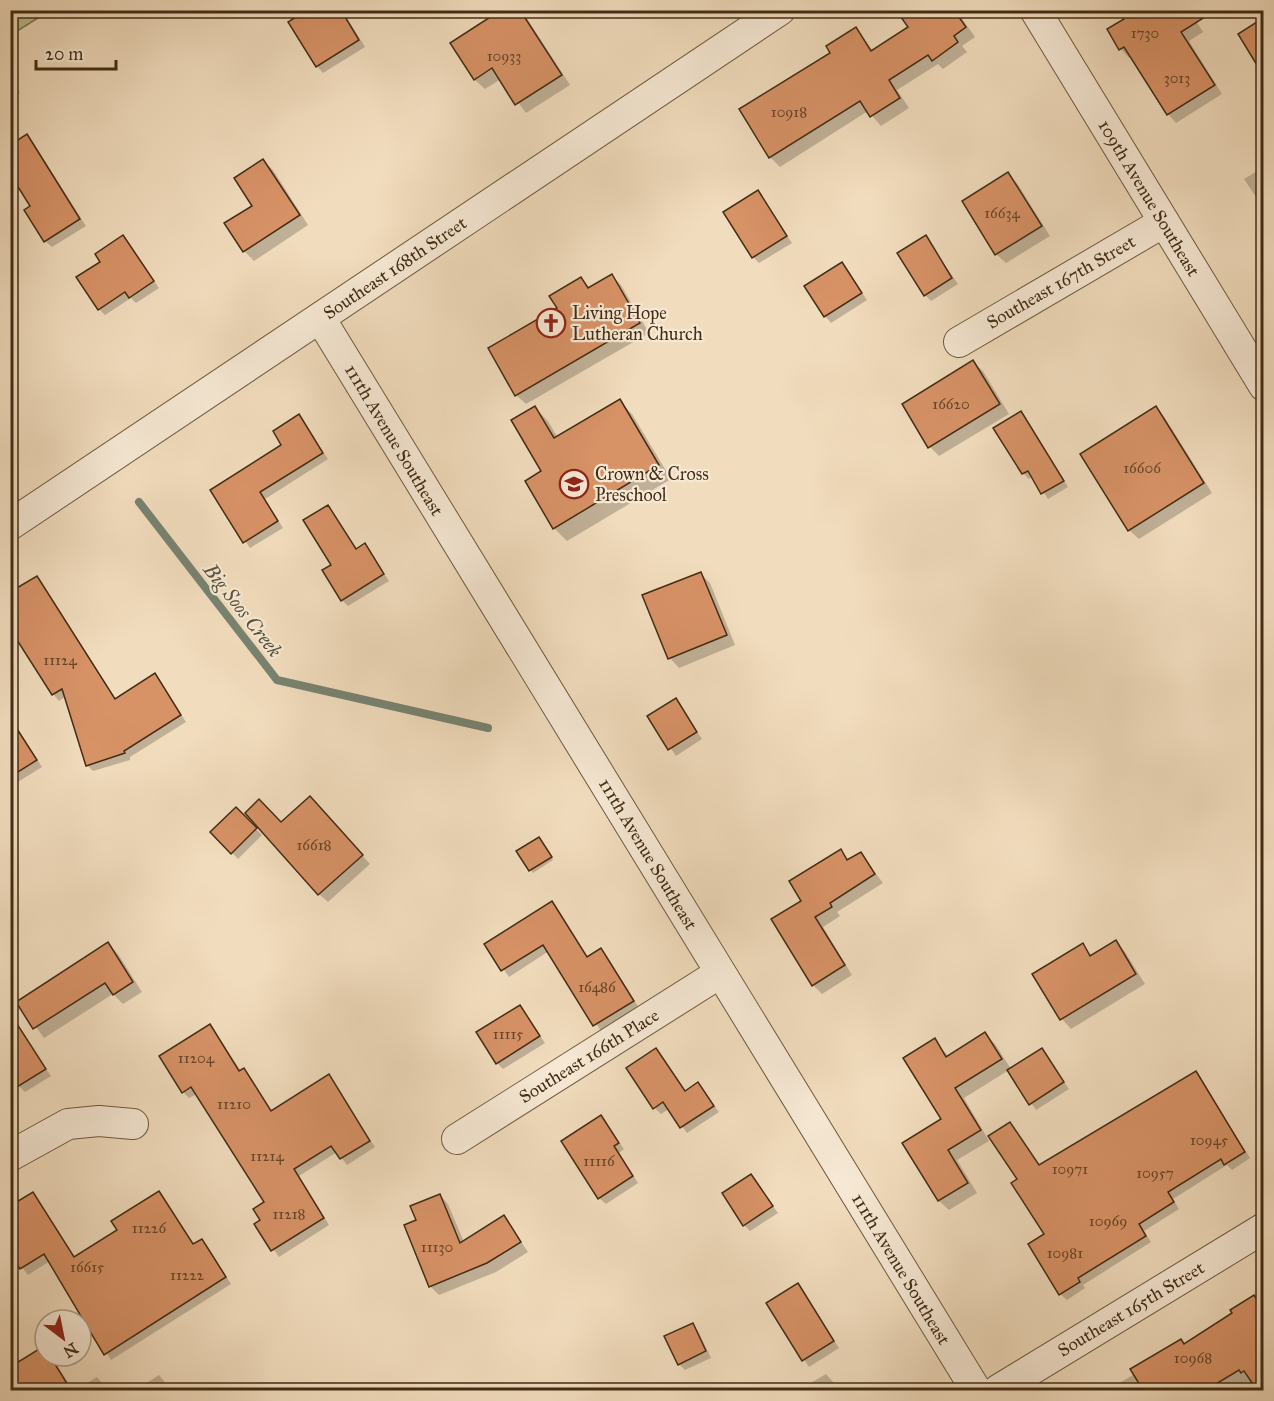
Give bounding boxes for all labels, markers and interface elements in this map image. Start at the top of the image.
house number: 1730 [1131,24,1159,42]
scale bar [36,33,116,71]
text: 20 m [45,43,83,65]
house number: 10933 [487,47,521,65]
house number: 3013 [1164,69,1190,87]
house number: 10918 [771,103,807,121]
street label: 109th Avenue Southeast [1094,116,1205,281]
house number: 16634 [984,204,1020,222]
street label: Southeast 168th Street [319,211,471,324]
street label: Southeast 167th Street [983,230,1140,334]
place label: Living Hope Lutheran Church [572,302,703,345]
church icon: Living Hope Lutheran Church [535,307,567,339]
street label: 111th Avenue Southeast [340,360,448,520]
house number: 16620 [932,395,970,413]
house number: 16606 [1123,459,1162,477]
place label: Crown & Cross Preschool [595,463,709,506]
school or university icon: Crown & Cross Preschool [558,468,590,500]
water label: Big Soos Creek [198,557,287,662]
house number: 11124 [43,651,77,669]
street label: 111th Avenue Southeast [594,774,702,934]
house number: 16618 [296,836,332,854]
house number: 16486 [578,978,617,996]
street label: Southeast 166th Place [515,1004,663,1108]
house number: 11115 [493,1025,523,1043]
house number: 11204 [178,1049,215,1067]
house number: 11210 [217,1095,251,1113]
house number: 10945 [1190,1131,1228,1149]
house number: 11214 [250,1147,284,1165]
house number: 11116 [583,1152,616,1170]
house number: 10971 [1052,1160,1088,1178]
house number: 10957 [1136,1164,1174,1182]
street label: 111th Avenue Southeast [847,1189,955,1349]
house number: 11218 [272,1205,306,1223]
house number: 10969 [1089,1212,1127,1230]
house number: 11226 [132,1219,167,1237]
house number: 11130 [421,1238,453,1256]
house number: 10981 [1047,1244,1083,1262]
street label: Southeast 165th Street [1054,1256,1209,1361]
house number: 16615 [70,1258,104,1276]
house number: 11222 [170,1266,205,1284]
north arrow [33,1308,93,1368]
text: N [60,1339,81,1362]
house number: 10968 [1174,1349,1212,1367]

